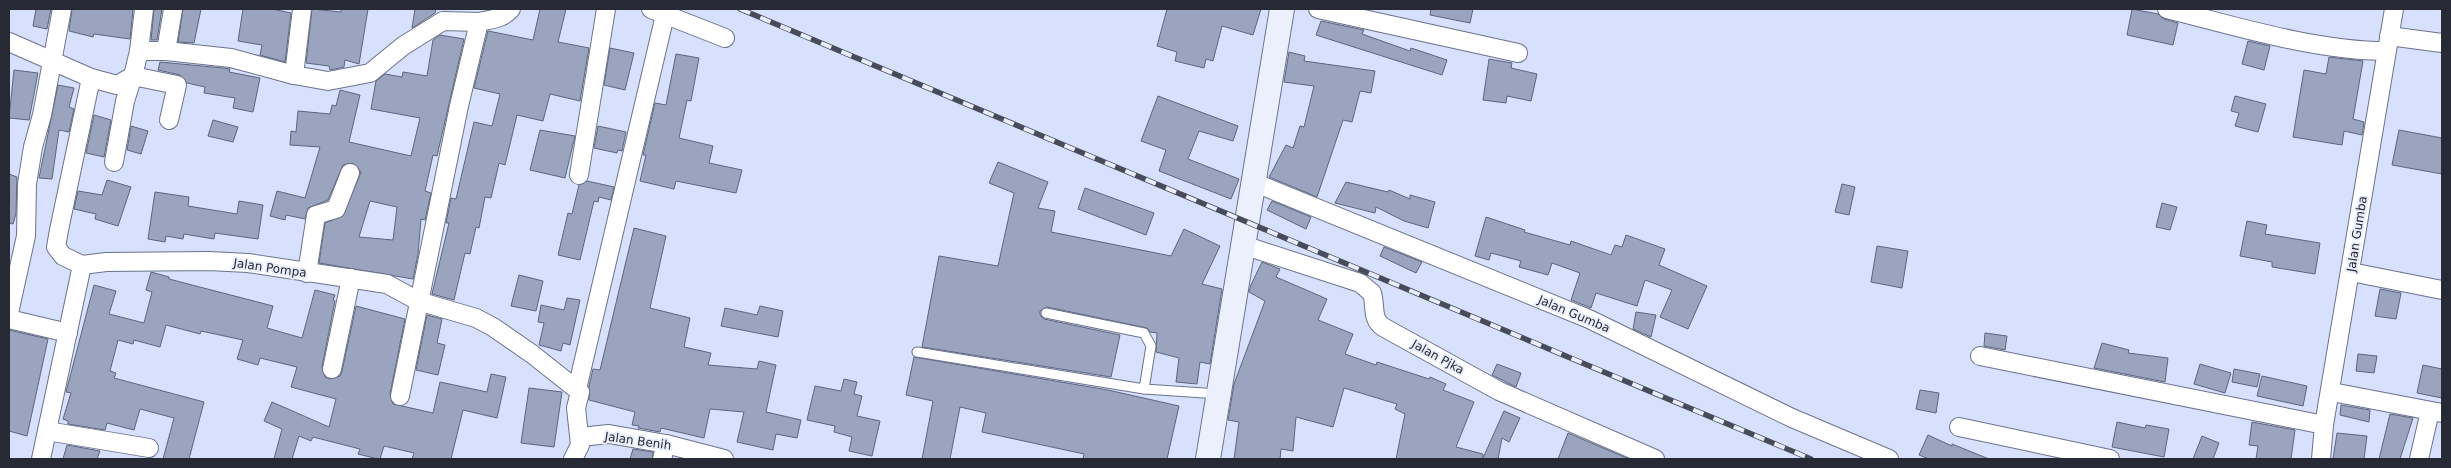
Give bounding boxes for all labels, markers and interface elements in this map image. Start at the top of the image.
street label: Jalan Gumba [2344,195,2370,274]
street label: Jalan Pompa [231,256,308,280]
street label: Jalan Gumba [1535,292,1612,335]
street label: Jalan Pjka [1409,336,1467,377]
street label: Jalan Benih [603,429,672,453]

